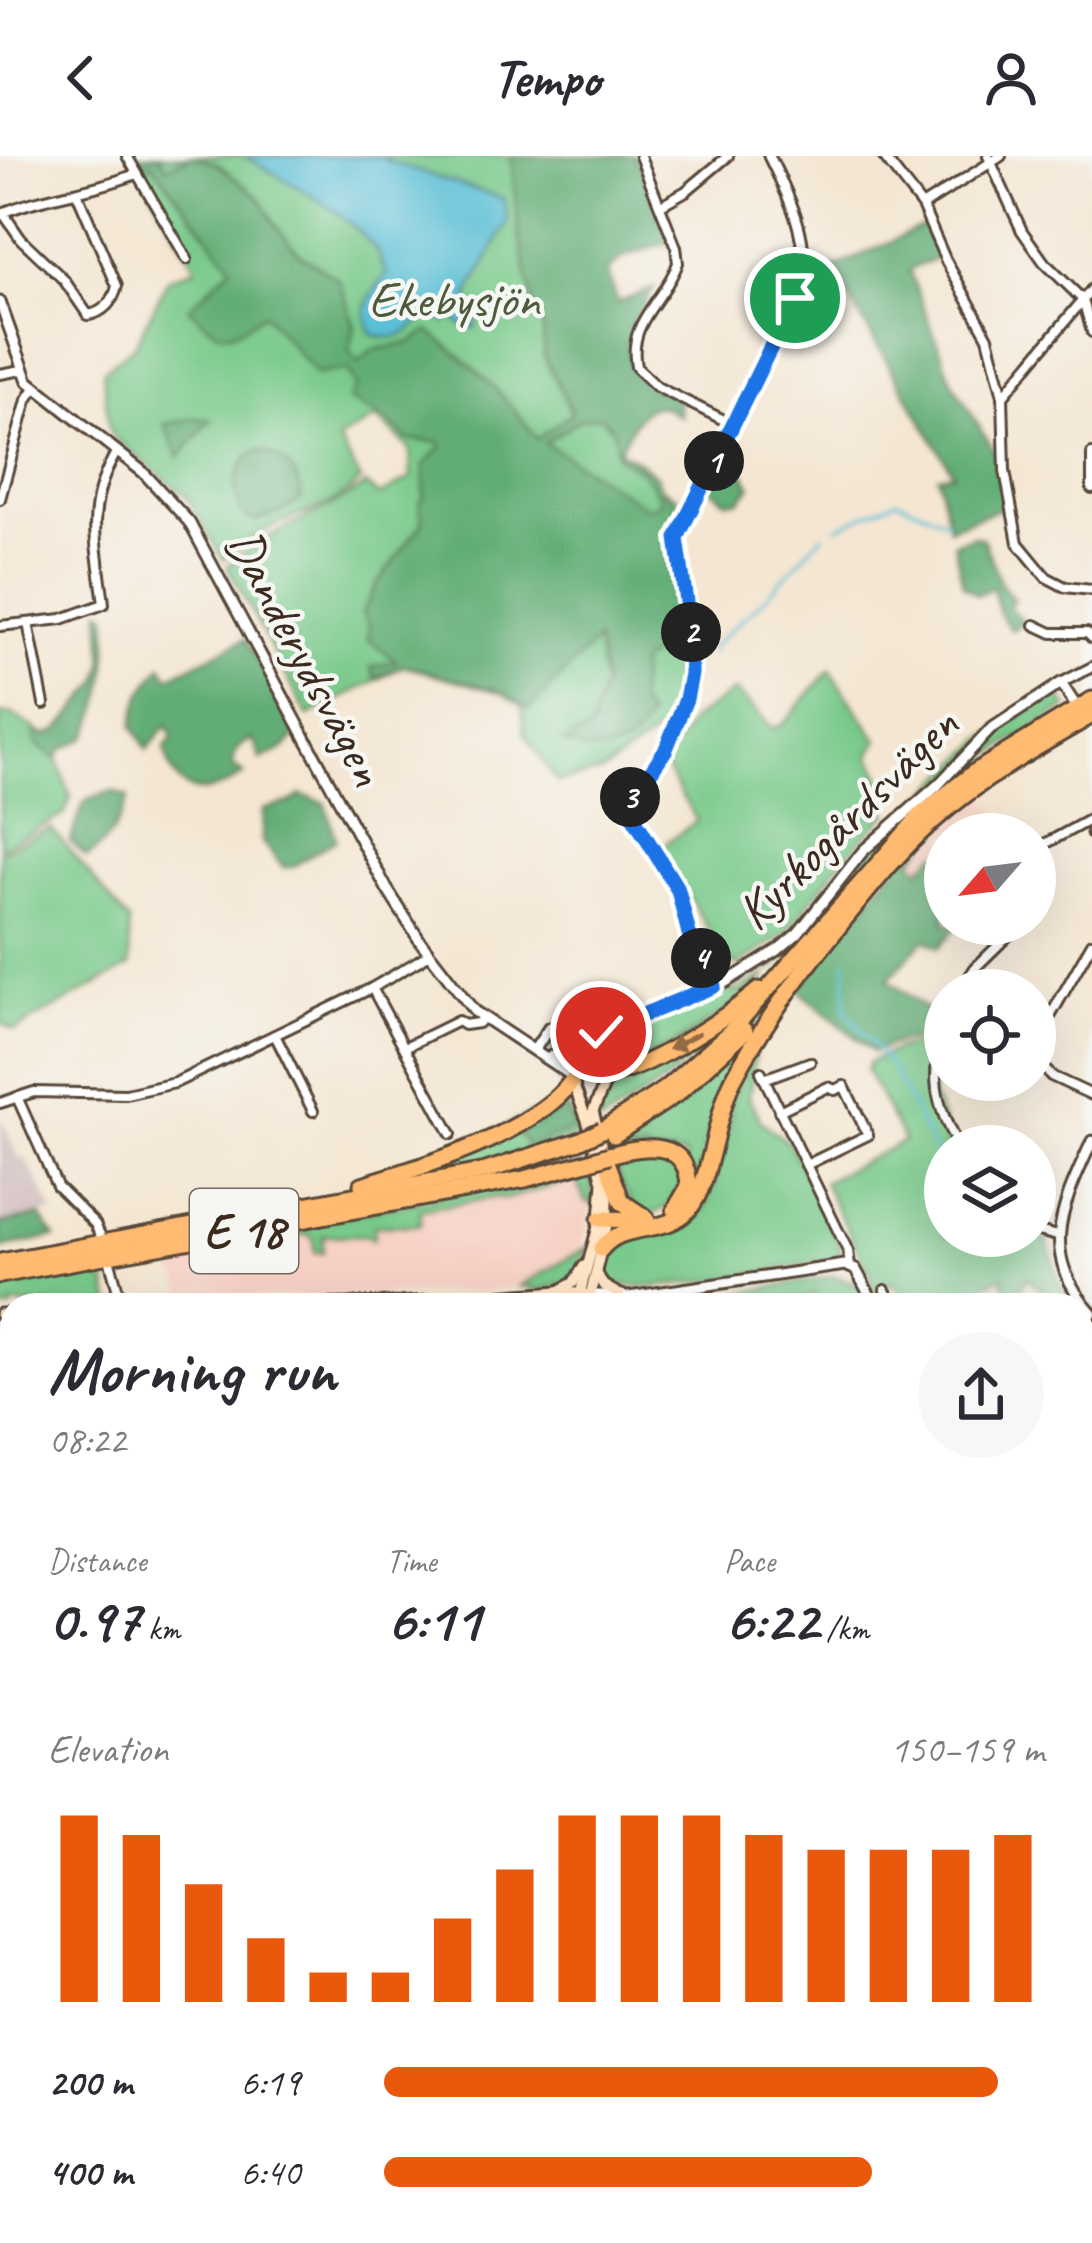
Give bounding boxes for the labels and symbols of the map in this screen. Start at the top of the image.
pin [744,247,846,349]
park label: Ekebysjön [368,267,542,331]
pin: 1 [684,431,744,491]
street label: Danderydsvägen [212,518,401,797]
pin: 2 [661,602,721,662]
street label: Kyrkogårdsvägen [722,692,973,943]
pin: 3 [600,767,660,827]
north arrow [924,813,1056,945]
pin: 4 [671,928,731,988]
pin [550,981,652,1083]
one-way arrow [667,1030,702,1050]
road number: E 18 [190,1189,298,1273]

